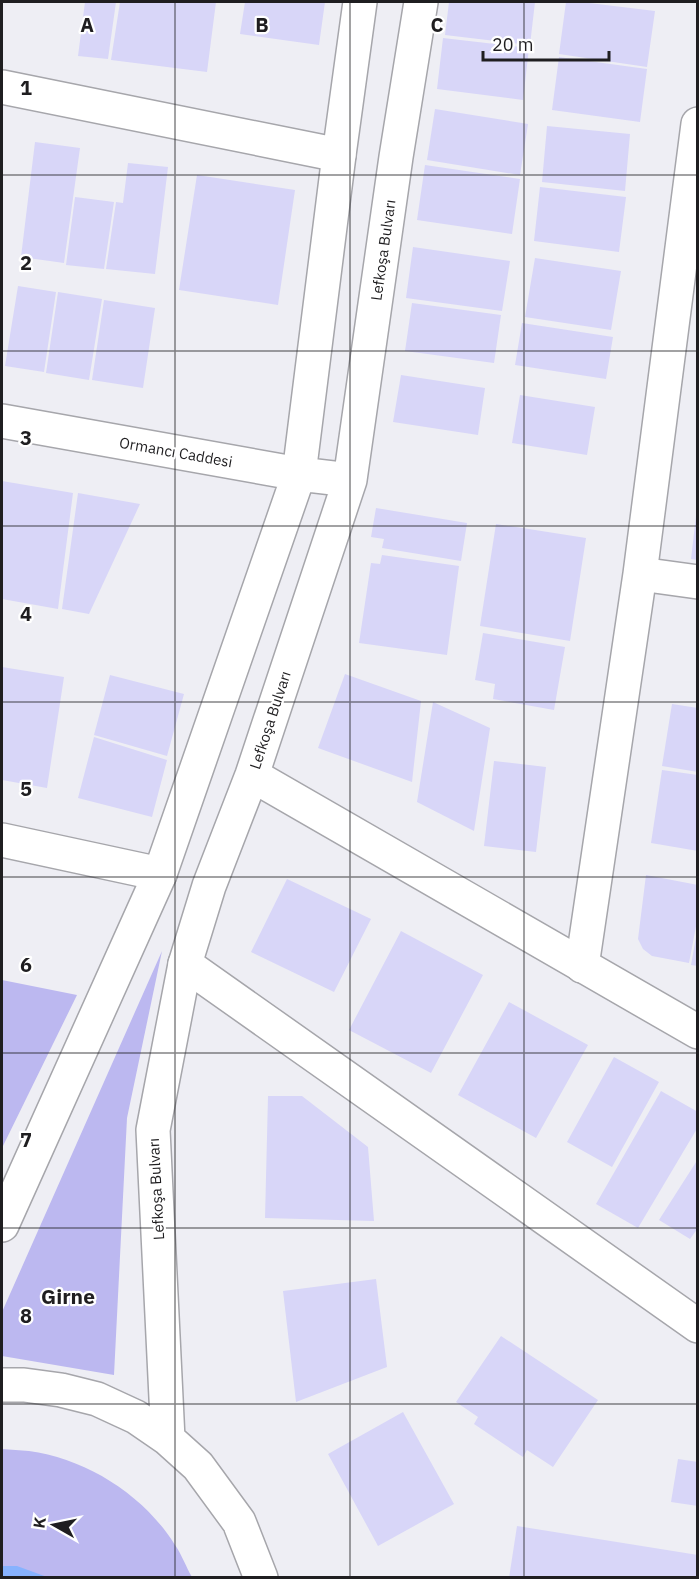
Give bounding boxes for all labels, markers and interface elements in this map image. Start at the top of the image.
text: A [80,11,94,38]
text: B [255,11,269,38]
text: C [430,11,444,38]
scale bar [483,24,609,62]
text: 20 m [492,33,534,56]
text: 1 [20,74,32,101]
street label: Lefkoşa Bulvarı [366,198,400,302]
text: 2 [20,249,32,276]
text: 3 [20,424,32,451]
street label: Ormancı Caddesi [118,433,234,471]
text: 4 [20,600,32,627]
street label: Lefkoşa Bulvarı [245,669,295,771]
text: 5 [20,775,32,802]
text: 6 [20,951,32,978]
text: 7 [20,1126,32,1153]
street label: Lefkoşa Bulvarı [144,1138,168,1240]
district label: Girne [41,1282,95,1310]
text: 8 [20,1302,32,1329]
north arrow [24,1495,84,1555]
text: K [28,1516,50,1530]

